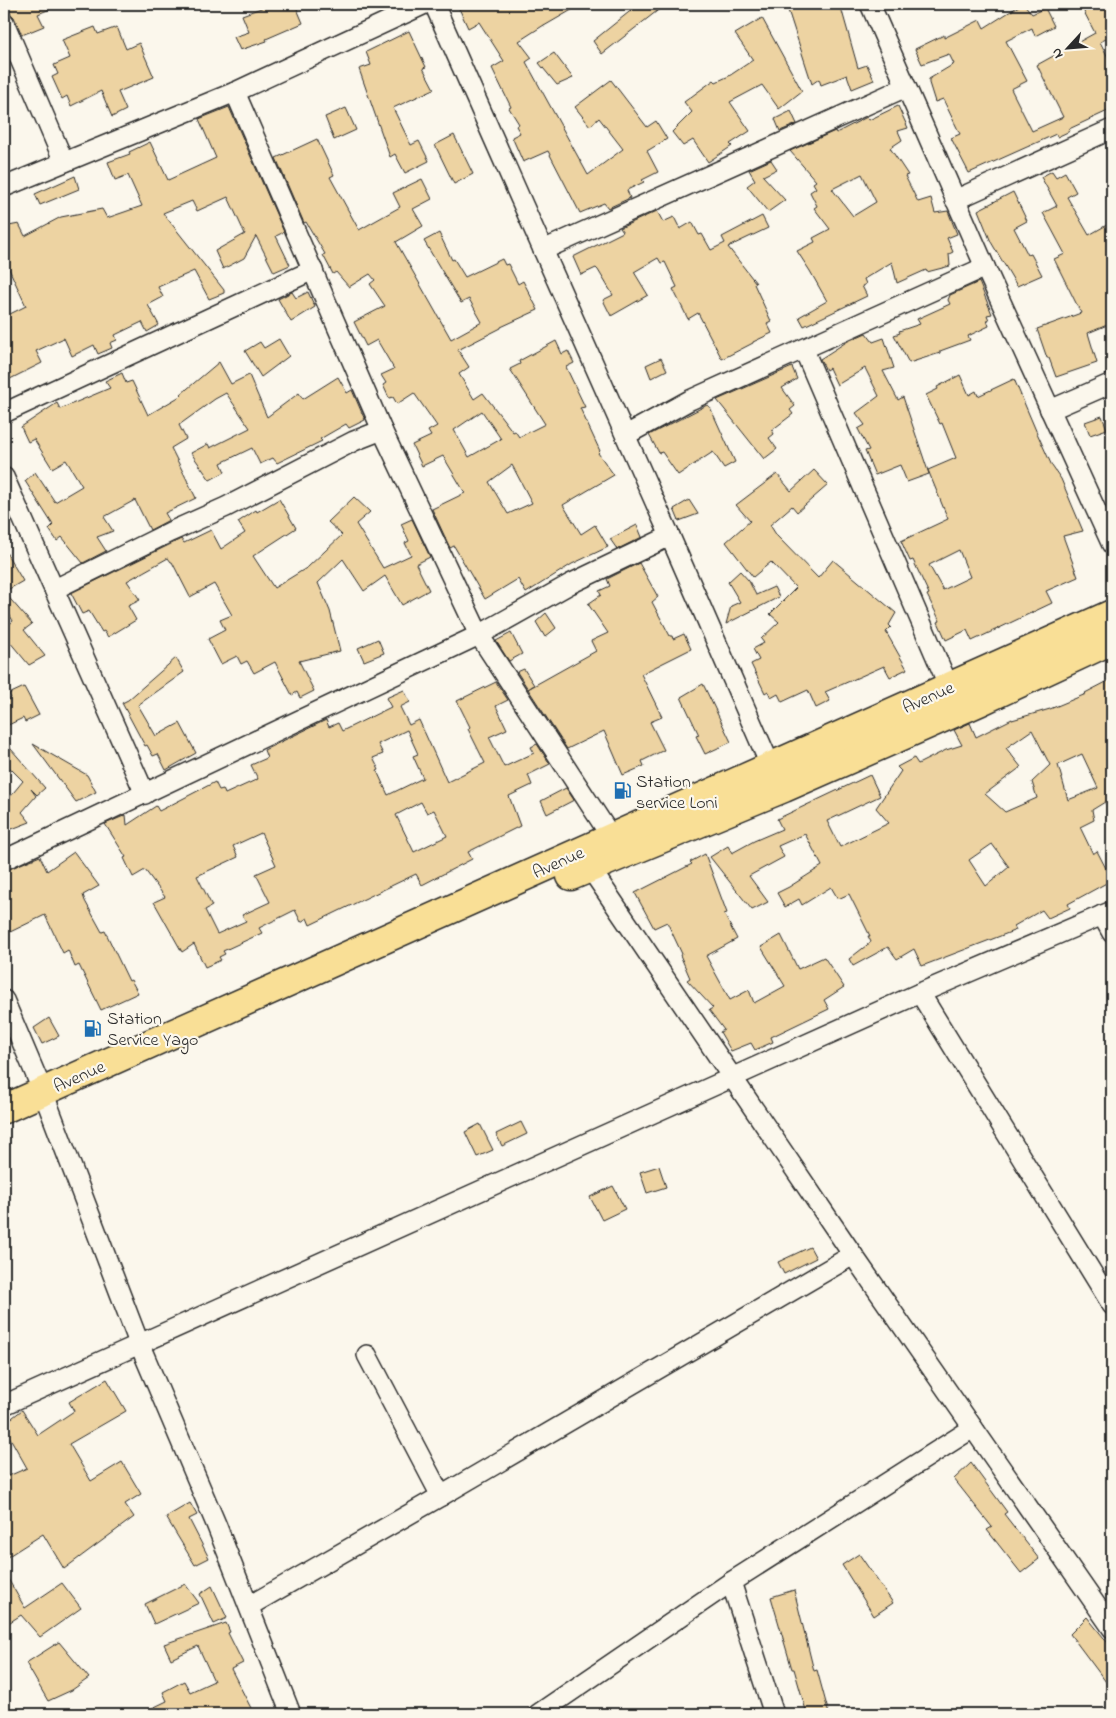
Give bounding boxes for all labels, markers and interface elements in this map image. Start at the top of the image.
north arrow [1044,22,1094,72]
text: N [1046,44,1069,62]
street label: Avenue [899,676,960,722]
place label: Station service Loni [636,770,718,817]
fuel station icon: Station service Loni [612,781,632,801]
street label: Avenue [529,841,590,887]
place label: Station Service Yago [107,1007,198,1055]
fuel station icon: Station Service Yago [83,1018,103,1038]
street label: Avenue [50,1055,111,1101]

